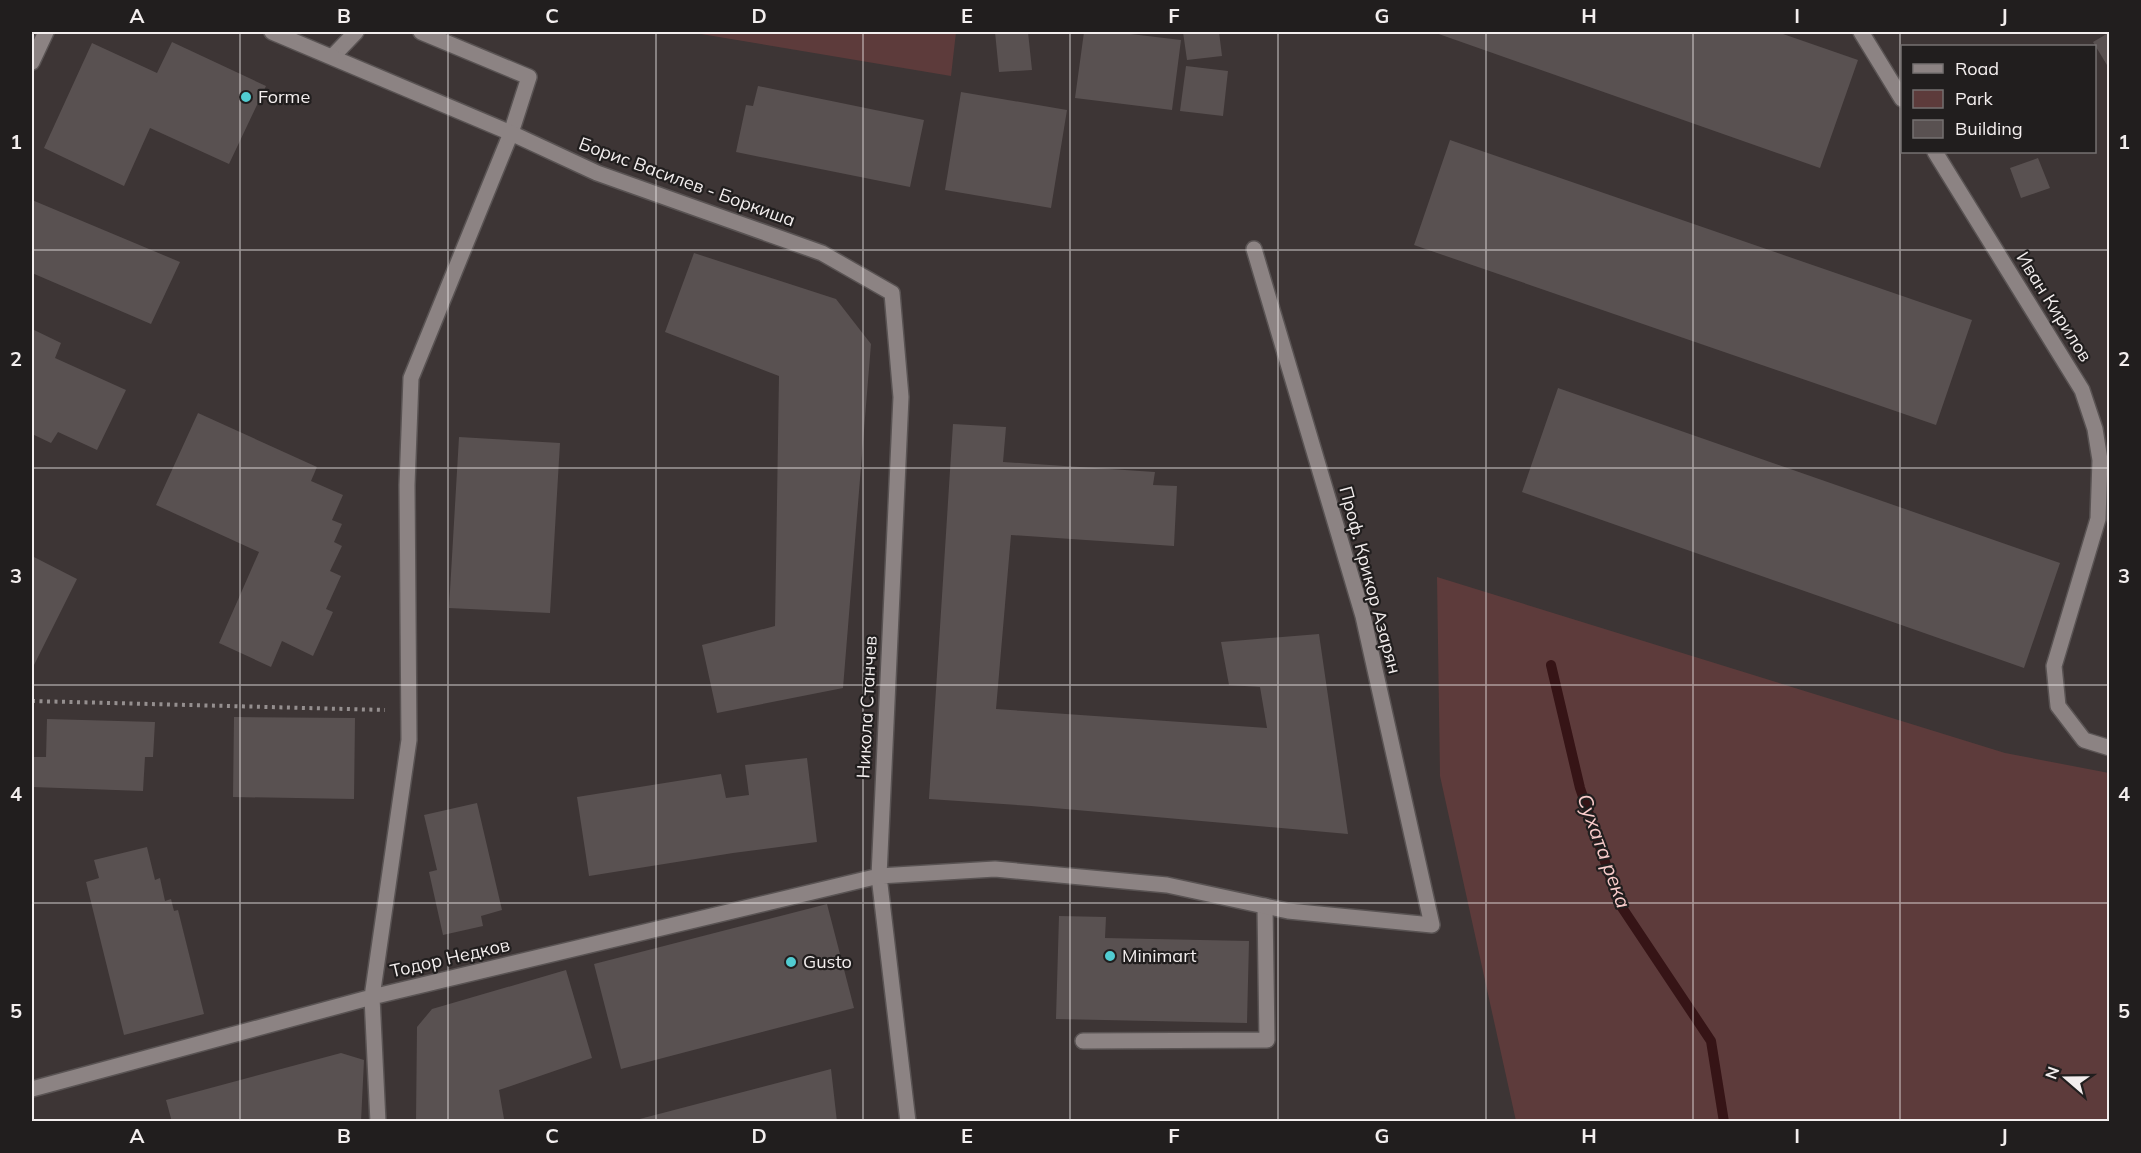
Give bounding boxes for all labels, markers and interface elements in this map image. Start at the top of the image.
text: A [130,3,145,28]
text: B [337,3,351,28]
text: C [545,3,559,28]
text: D [751,3,767,28]
text: E [961,3,973,28]
text: F [1168,3,1180,28]
text: G [1375,3,1389,28]
text: H [1581,3,1597,28]
text: I [1794,3,1800,28]
text: J [2000,3,2008,28]
legend [1901,45,2096,153]
text: Road [1955,57,1999,80]
place label: Forme [258,85,310,108]
text: Park [1955,87,1994,110]
marker: Forme [239,90,253,104]
text: Building [1955,117,2023,140]
text: 1 [10,129,22,154]
text: 1 [2118,129,2130,154]
street label: Борис Василев - Боркиша [576,132,798,231]
street label: Иван Кирилов [2011,248,2097,366]
text: 2 [10,346,22,371]
text: 2 [2118,346,2130,371]
street label: Проф. Крикор Азарян [1334,484,1407,676]
text: 3 [10,563,22,588]
text: 3 [2118,563,2130,588]
street label: Никола Станчев [851,635,882,779]
text: 4 [10,781,22,806]
text: 4 [2118,781,2130,806]
water label: Сухата река [1572,790,1637,911]
street label: Тодор Недков [388,933,512,982]
place label: Minimart [1122,944,1196,967]
marker: Minimart [1103,949,1117,963]
place label: Gusto [803,950,852,973]
marker: Gusto [784,955,798,969]
text: 5 [10,998,22,1023]
text: 5 [2118,998,2130,1023]
north arrow [2036,1048,2096,1108]
text: N [2040,1064,2063,1082]
text: A [130,1123,145,1148]
text: B [337,1123,351,1148]
text: C [545,1123,559,1148]
text: D [751,1123,767,1148]
text: E [961,1123,973,1148]
text: F [1168,1123,1180,1148]
text: G [1375,1123,1389,1148]
text: H [1581,1123,1597,1148]
text: I [1794,1123,1800,1148]
text: J [2000,1123,2008,1148]

